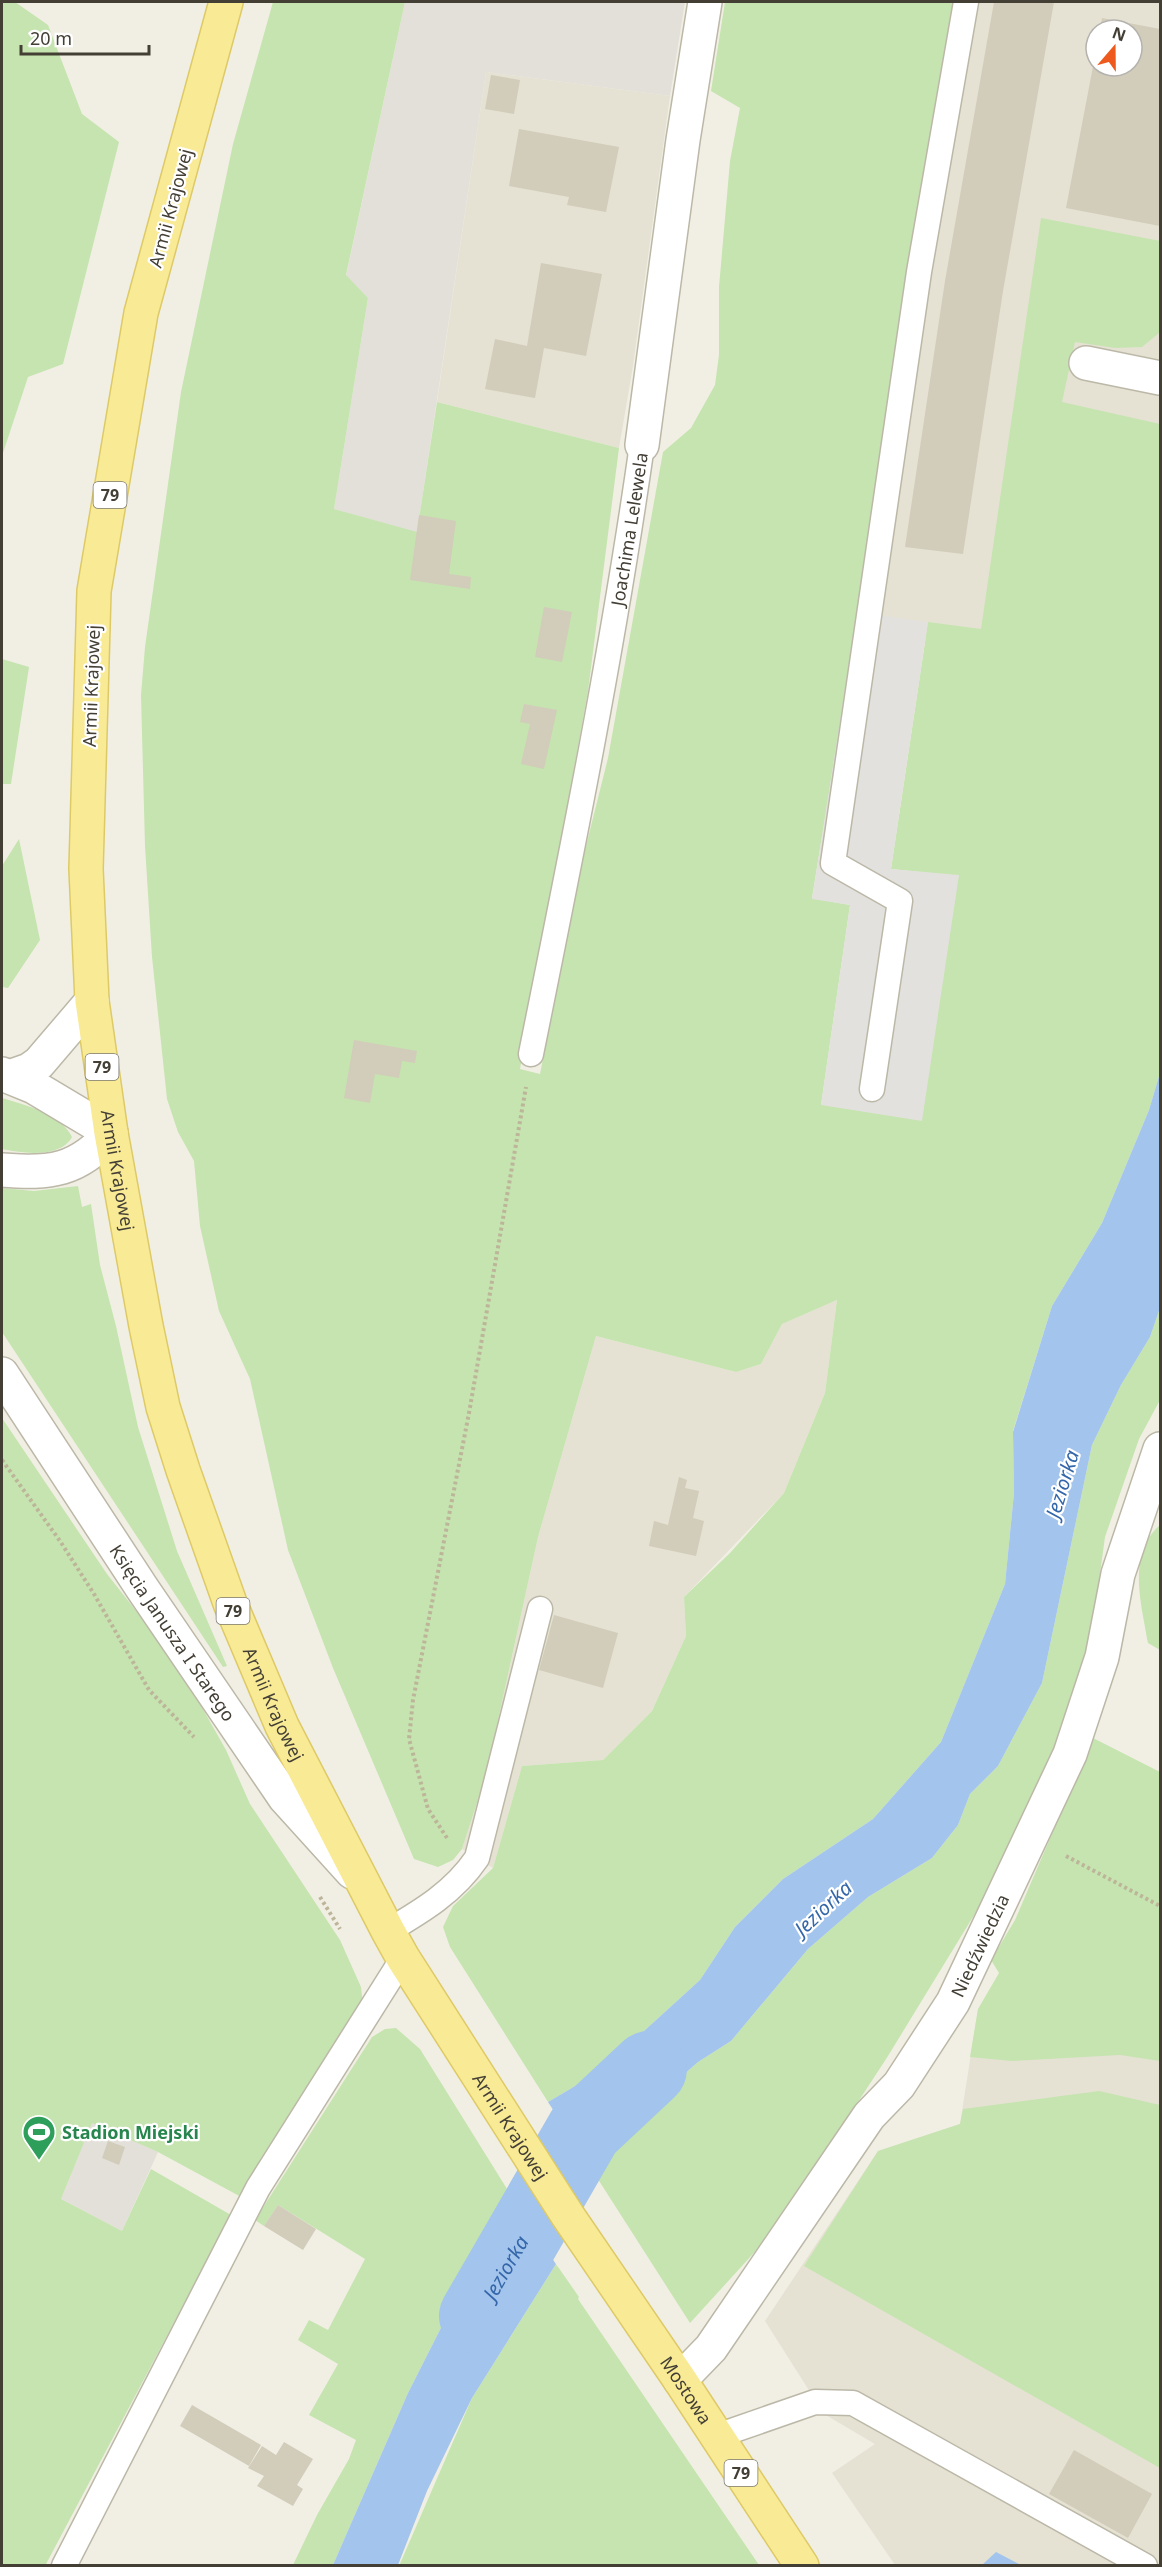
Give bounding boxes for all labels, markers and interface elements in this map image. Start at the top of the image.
scale bar [21,18,148,56]
north arrow [1084,18,1144,78]
text: N [1109,21,1129,46]
text: 20 m [30,26,72,50]
street label: Armii Krajowej [143,146,197,270]
street label: Joachima Lelewela [605,451,653,610]
road number: 79 [94,482,126,508]
street label: Armii Krajowej [77,625,105,747]
road number: 79 [86,1054,118,1080]
street label: Armii Krajowej [96,1108,141,1233]
water label: Jeziorka [1038,1447,1085,1525]
street label: Księcia Janusza I Starego [105,1540,241,1726]
road number: 79 [216,1598,250,1624]
street label: Armii Krajowej [238,1643,310,1765]
water label: Jeziorka [785,1874,858,1944]
street label: Niedźwiedzia [945,1890,1014,2001]
street label: Armii Krajowej [468,2068,554,2184]
sports icon: Stadion Miejski [21,2114,57,2161]
place label: Stadion Miejski [62,2120,199,2144]
water label: Jeziorka [474,2231,534,2308]
street label: Mostowa [655,2351,718,2429]
road number: 79 [724,2460,758,2486]

